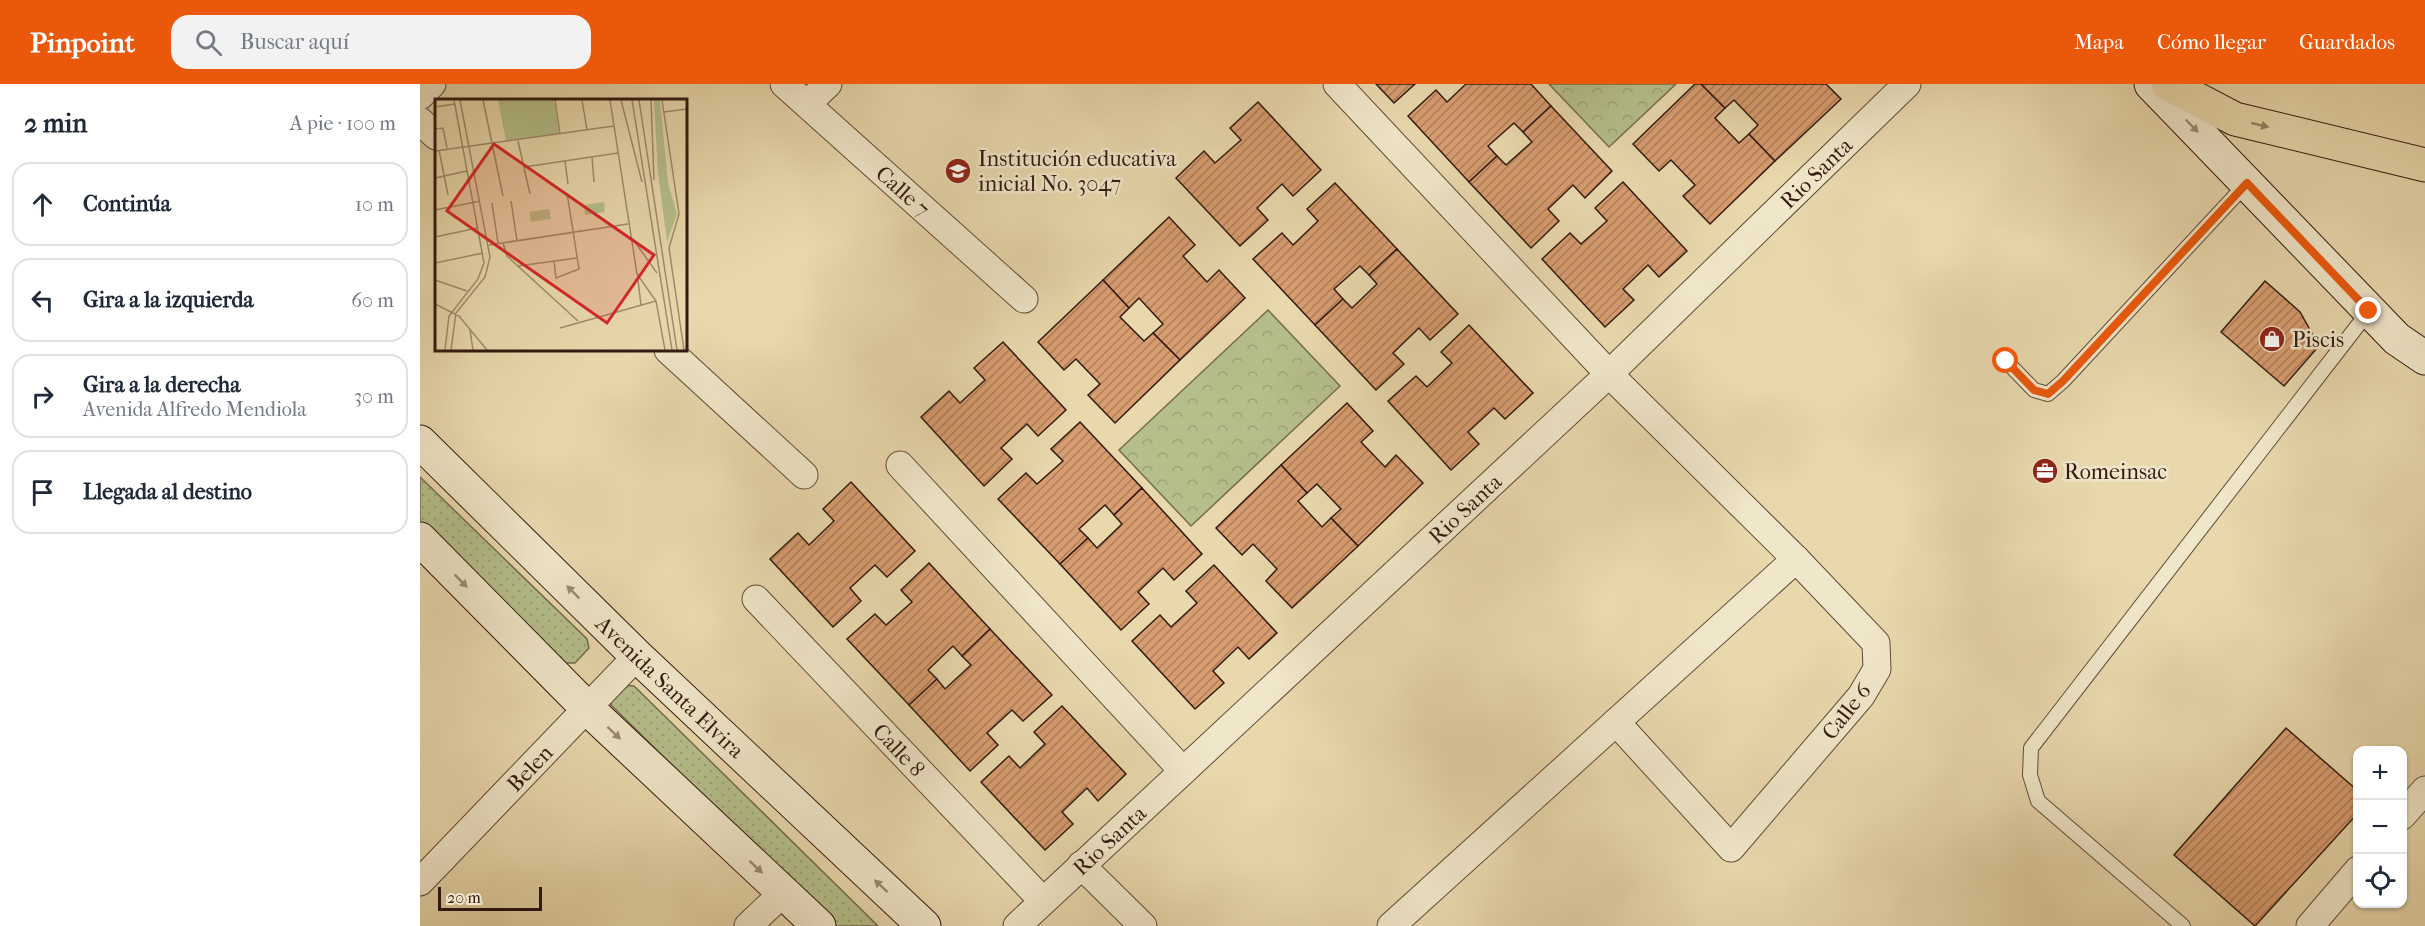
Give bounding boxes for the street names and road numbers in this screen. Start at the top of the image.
street label: Rio Santa [1775,132,1859,214]
street label: Calle 7 [870,161,935,222]
street label: Rio Santa [1423,468,1508,550]
street label: Avenida Santa Elvira [589,610,750,764]
street label: Calle 6 [1817,678,1877,745]
street label: Calle 8 [867,718,930,783]
street label: Belen [502,740,559,797]
street label: Rio Santa [1068,800,1152,881]

